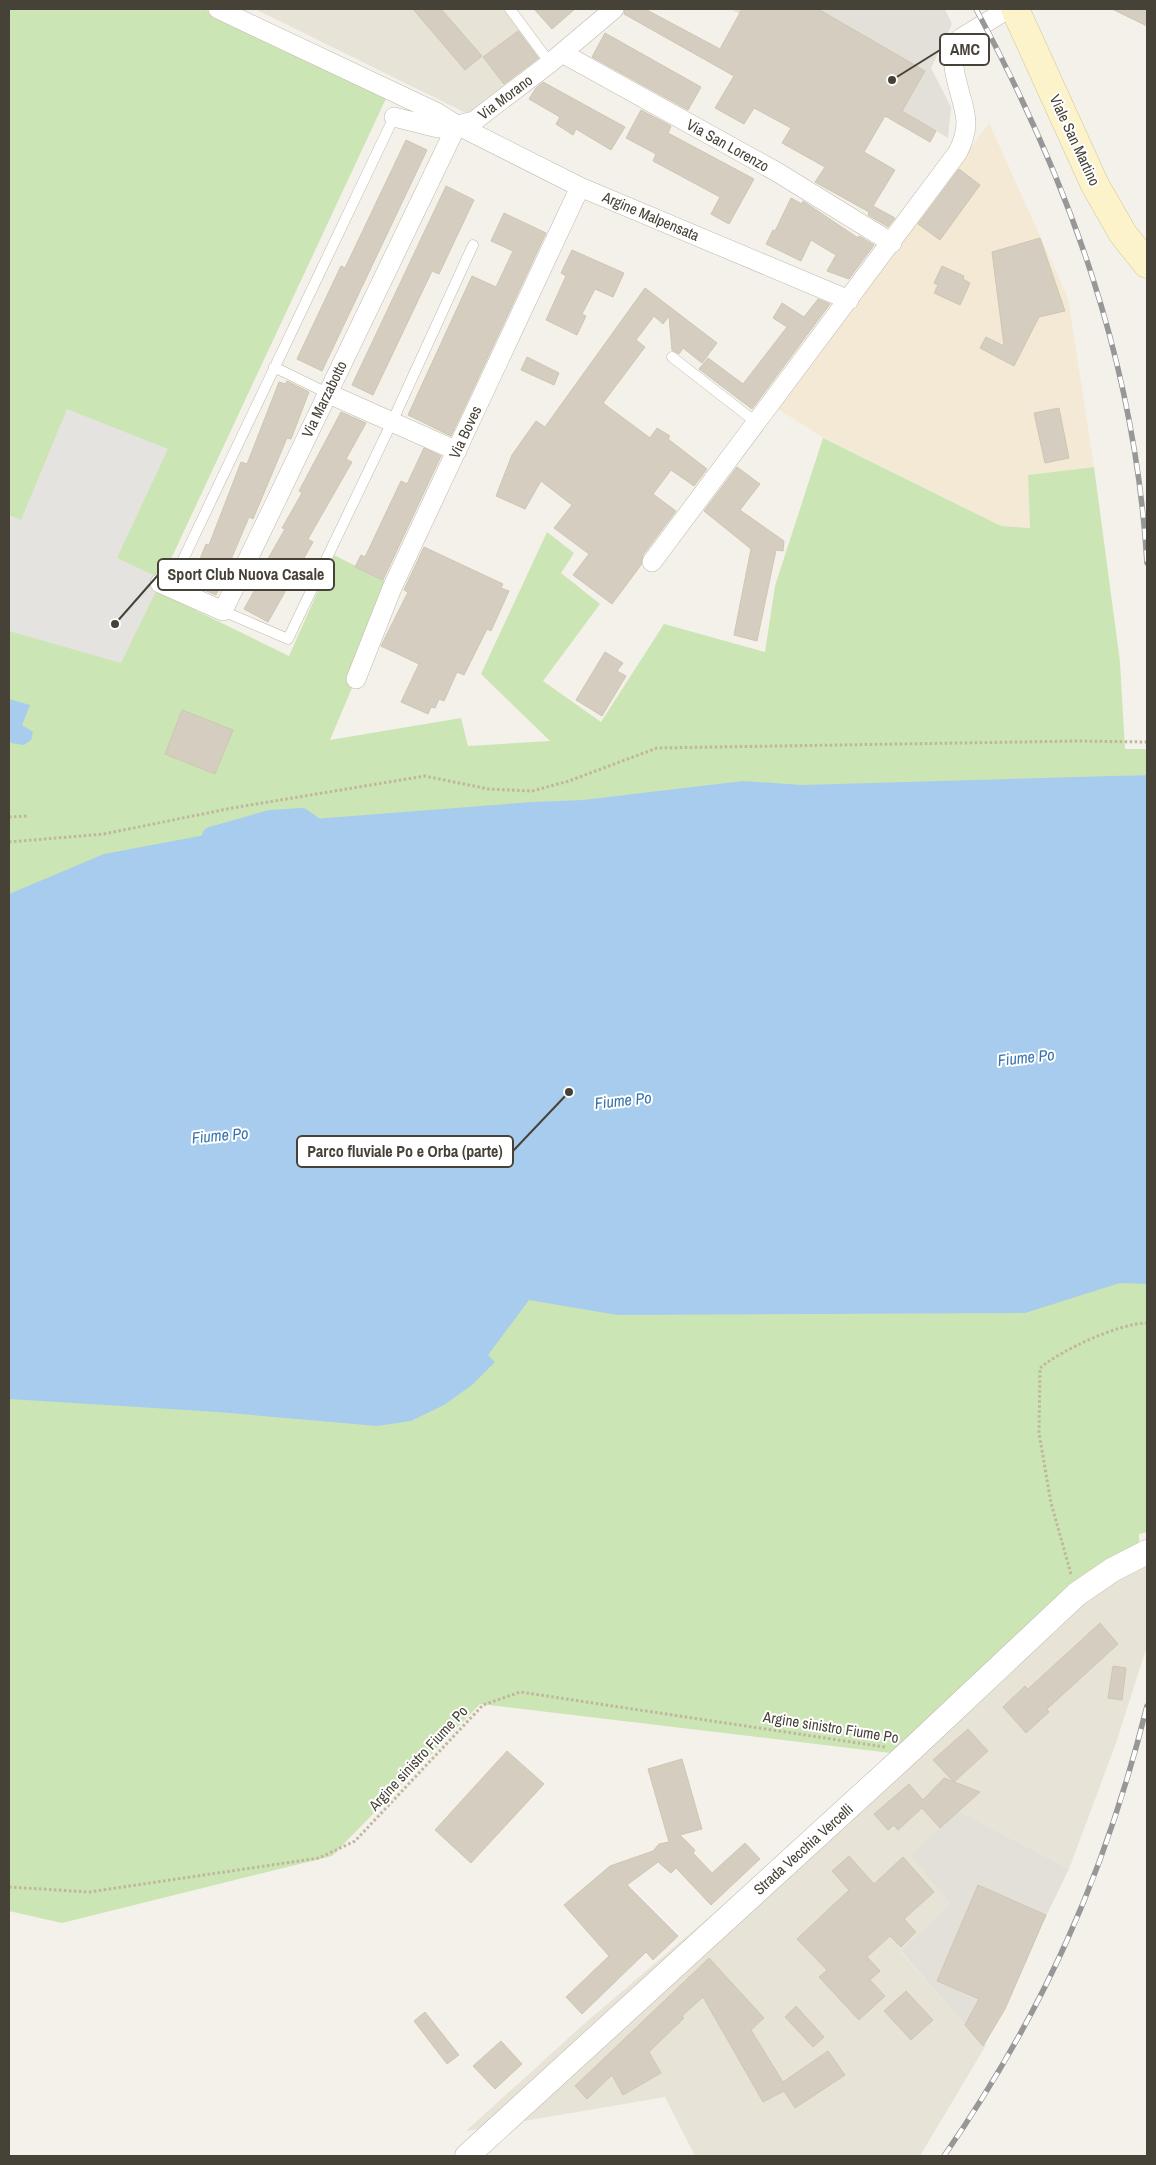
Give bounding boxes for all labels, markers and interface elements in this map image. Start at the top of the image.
callout: AMC [940,34,989,65]
text: AMC [950,38,980,60]
street label: Via Morano [473,69,537,124]
street label: Viale San Martino [1045,91,1105,189]
street label: Via San Lorenzo [683,114,773,176]
street label: Argine Malpensata [598,186,703,246]
street label: Via Marzabotto [296,357,352,441]
street label: Via Boves [444,402,486,462]
callout: Sport Club Nuova Casale [158,559,334,590]
text: Sport Club Nuova Casale [168,563,324,585]
water label: Fiume Po [997,1043,1055,1071]
water label: Fiume Po [594,1086,652,1114]
water label: Fiume Po [191,1122,249,1148]
callout: Parco fluviale Po e Orba (parte) [297,1136,513,1167]
text: Parco fluviale Po e Orba (parte) [307,1140,503,1162]
street label: Argine sinistro Fiume Po [363,1701,472,1816]
street label: Argine sinistro Fiume Po [761,1706,900,1748]
street label: Strada Vecchia Vercelli [749,1799,857,1899]

